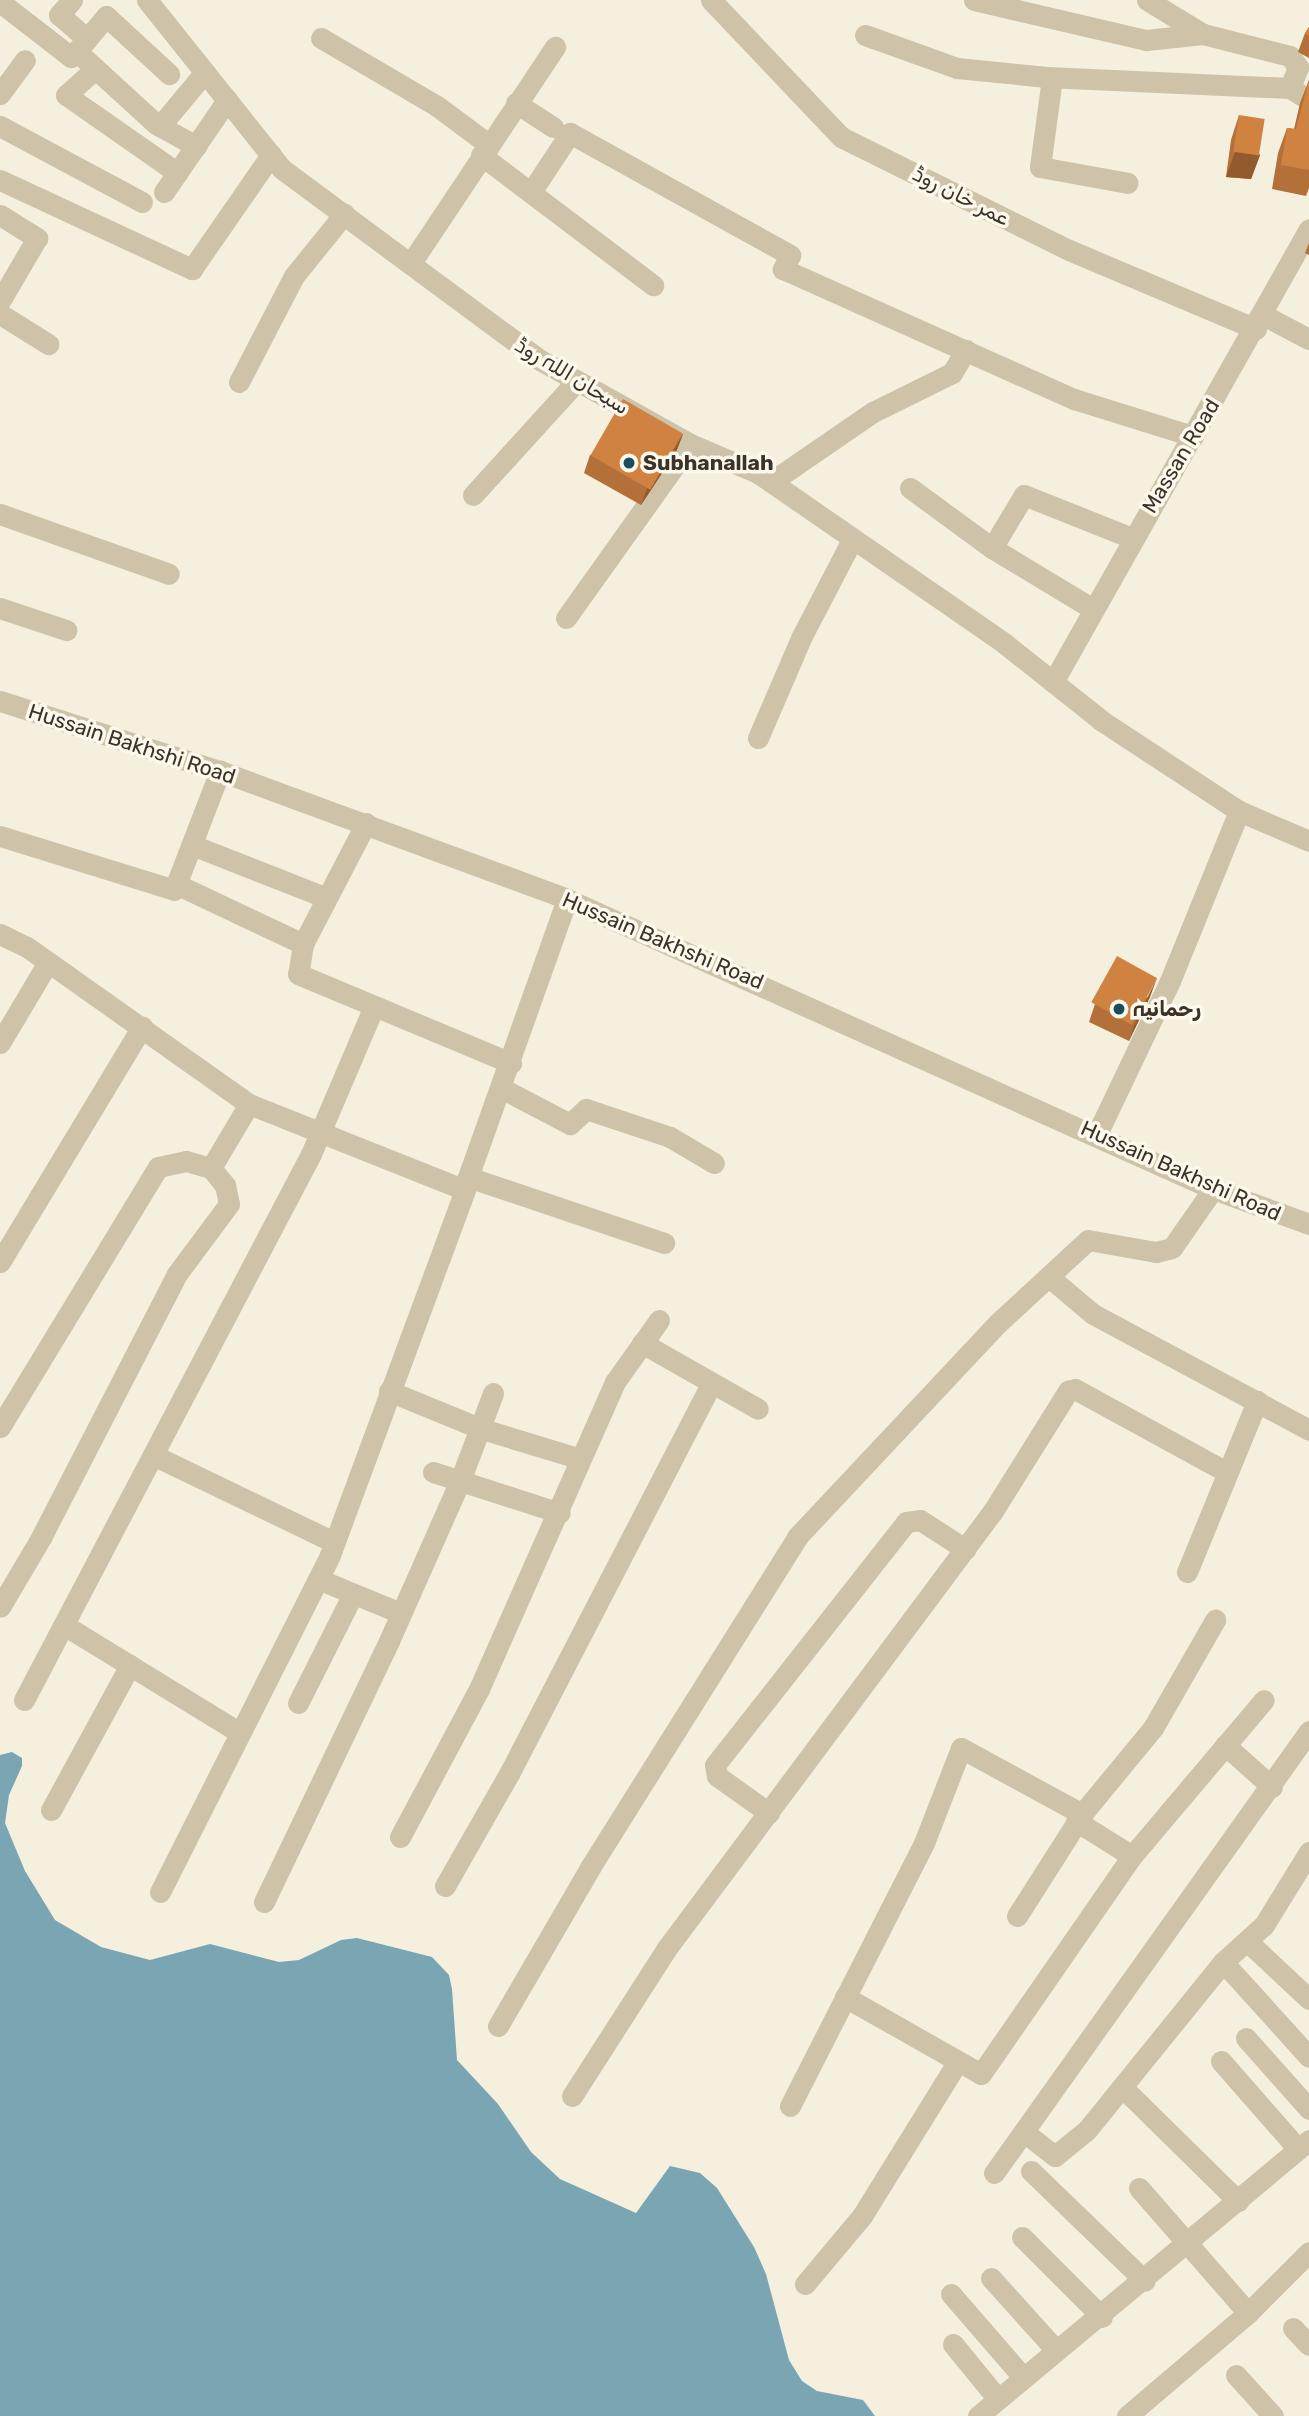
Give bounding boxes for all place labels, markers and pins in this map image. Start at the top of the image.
place label: Subhanallah [643,450,774,476]
marker: Subhanallah [621,455,637,471]
place label: رحمانیہ [1133,996,1201,1022]
marker: رحمانیہ [1111,1001,1127,1017]

